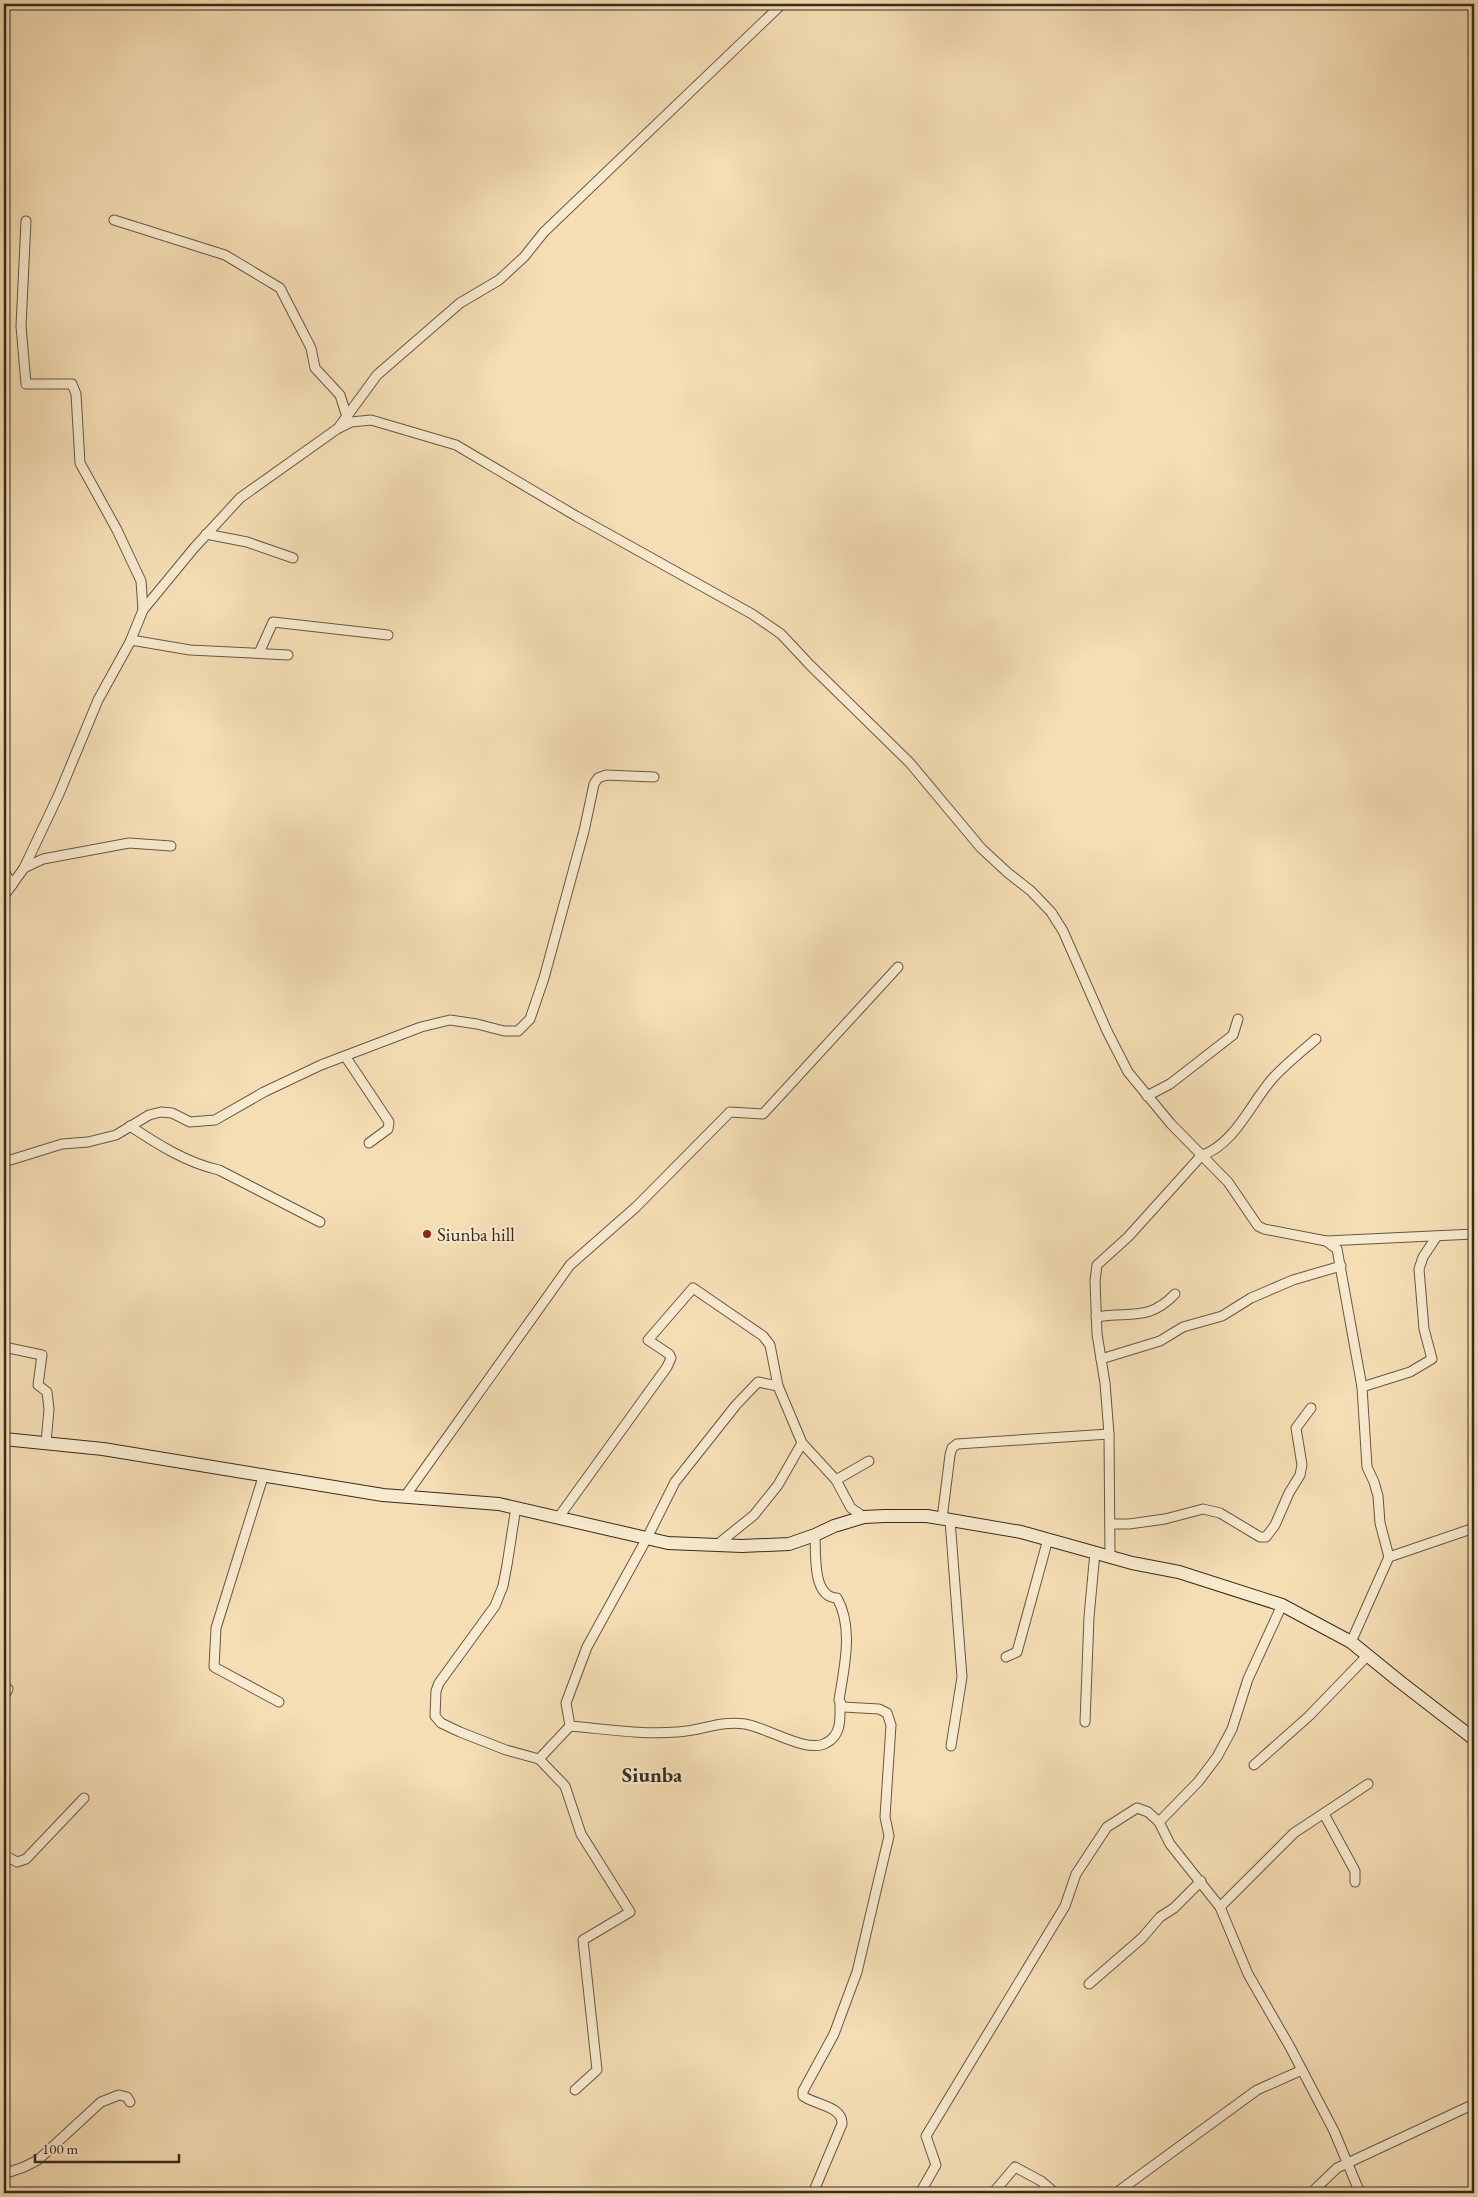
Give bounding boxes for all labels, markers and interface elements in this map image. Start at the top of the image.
place label: Siunba hill [437,1222,515,1247]
marker: Siunba hill [421,1228,433,1240]
district label: Siunba [622,1761,683,1788]
scale bar [35,2132,179,2164]
text: 100 m [42,2139,79,2158]

